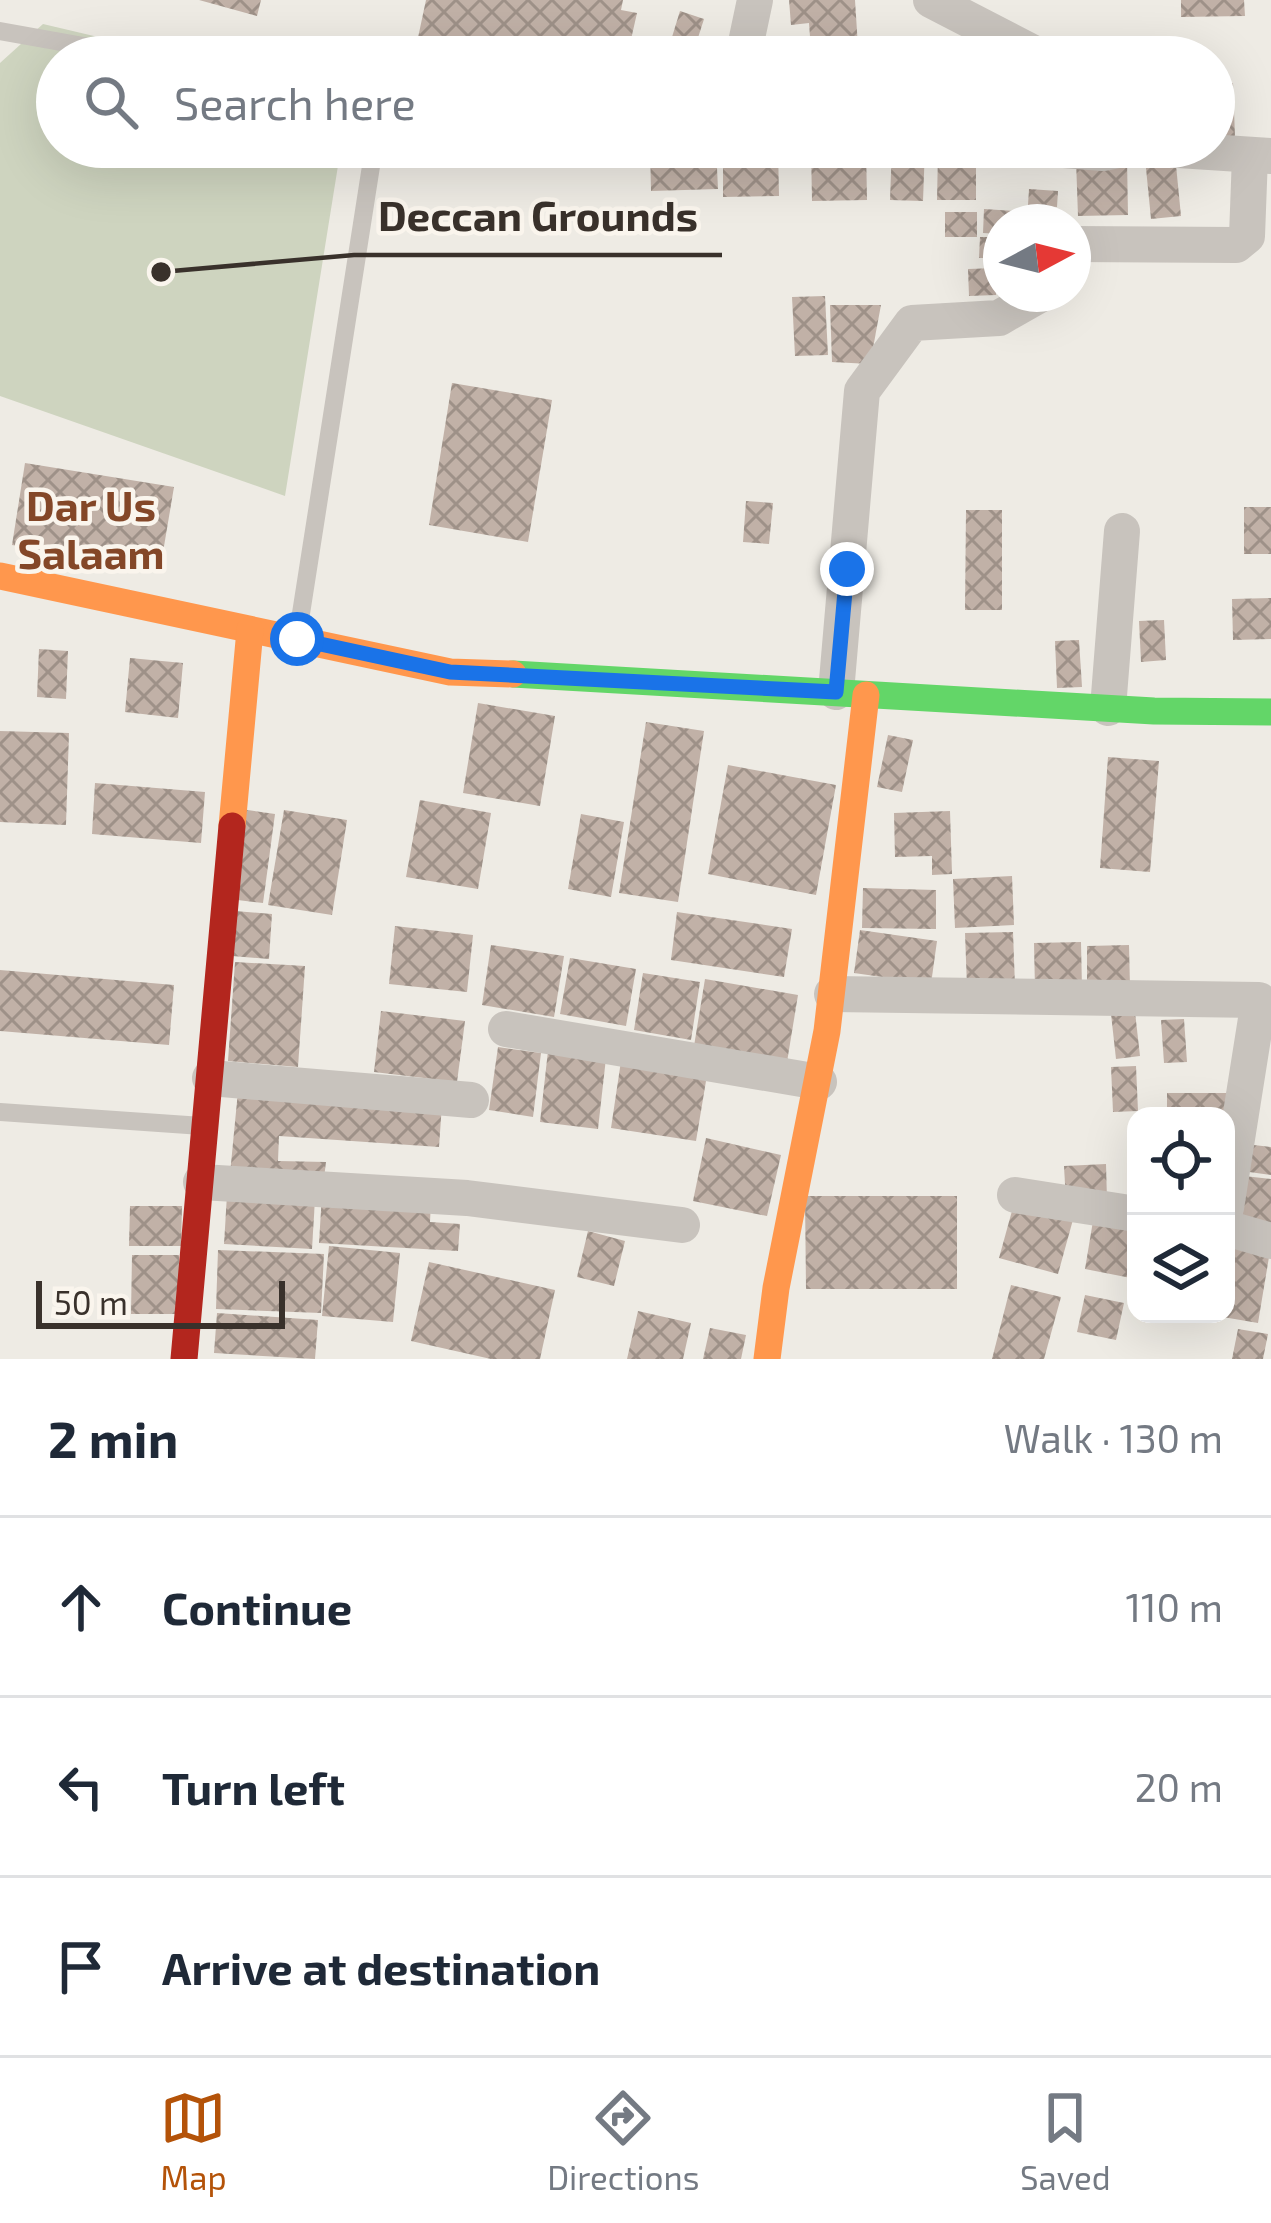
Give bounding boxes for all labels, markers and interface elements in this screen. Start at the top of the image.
search box [36,36,1235,168]
icon: search [78,69,144,135]
text: Search here [174,75,416,129]
callout: Deccan Grounds [354,177,722,255]
text: Deccan Grounds [378,189,698,239]
north arrow [983,204,1091,312]
district label: Dar Us Salaam [17,479,165,577]
route end [820,542,874,596]
route start [270,612,324,666]
map controls [1127,1107,1235,1323]
button: locate [1127,1107,1235,1215]
button: layers [1127,1215,1235,1323]
scale bar [36,1275,285,1328]
text: 50 m [54,1282,128,1322]
text: 2 min [48,1407,178,1468]
text: Walk · 130 m [1004,1414,1223,1461]
icon: ahead [48,1574,114,1640]
text: Continue [162,1580,352,1634]
text: 110 m [1126,1583,1223,1630]
icon: left [48,1754,114,1820]
text: Turn left [162,1760,345,1814]
text: 20 m [1135,1763,1223,1810]
icon: arrive [48,1934,114,2000]
text: Arrive at destination [162,1940,600,1994]
tab: Map [160,2085,227,2197]
tab: Directions [547,2085,699,2197]
tab: Saved [1020,2085,1111,2197]

